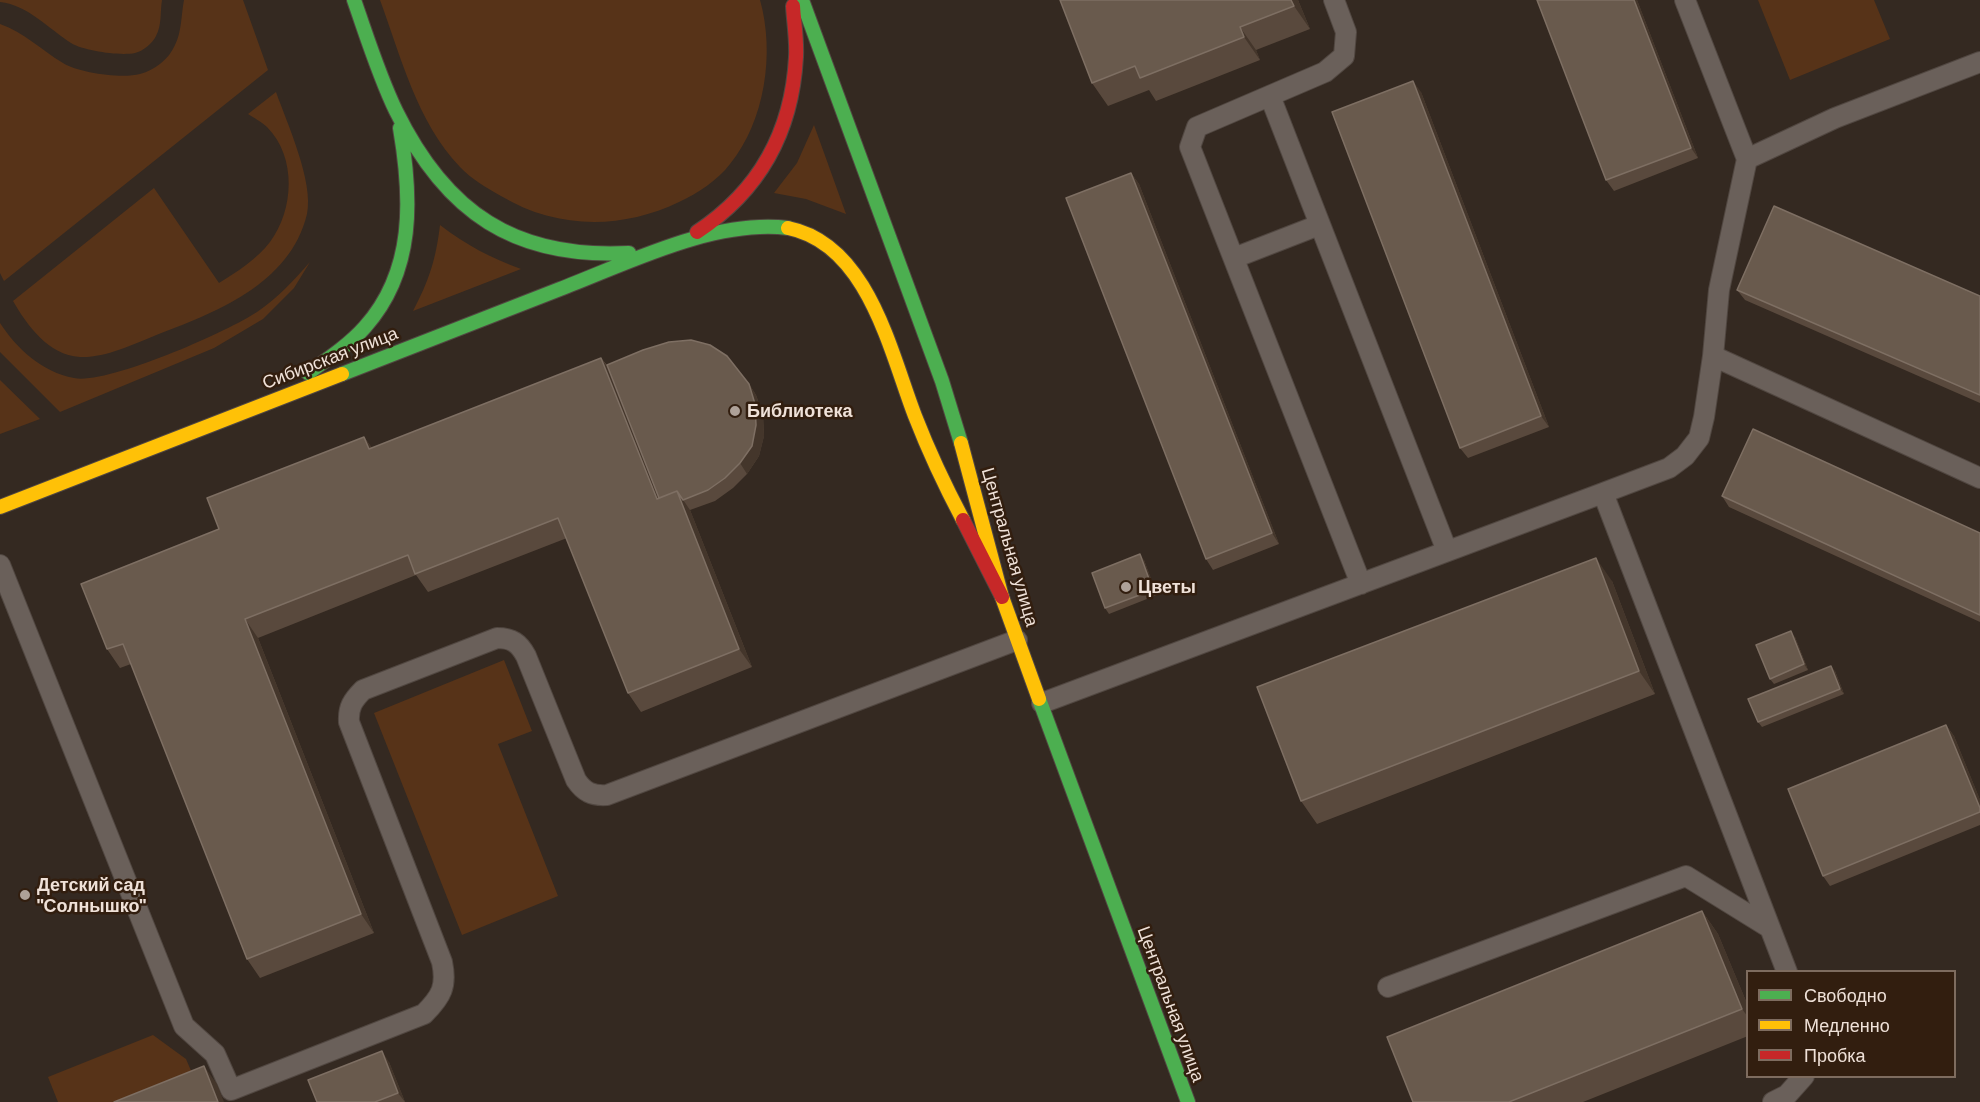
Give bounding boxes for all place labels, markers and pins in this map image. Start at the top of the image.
place label: Библиотека [747,400,853,422]
marker: Библиотека [728,404,742,418]
place label: Цветы [1138,576,1196,598]
marker: Цветы [1119,580,1133,594]
place label: Детский сад "Солнышко" [37,874,146,916]
marker: Детский сад "Солнышко" [18,888,32,902]

